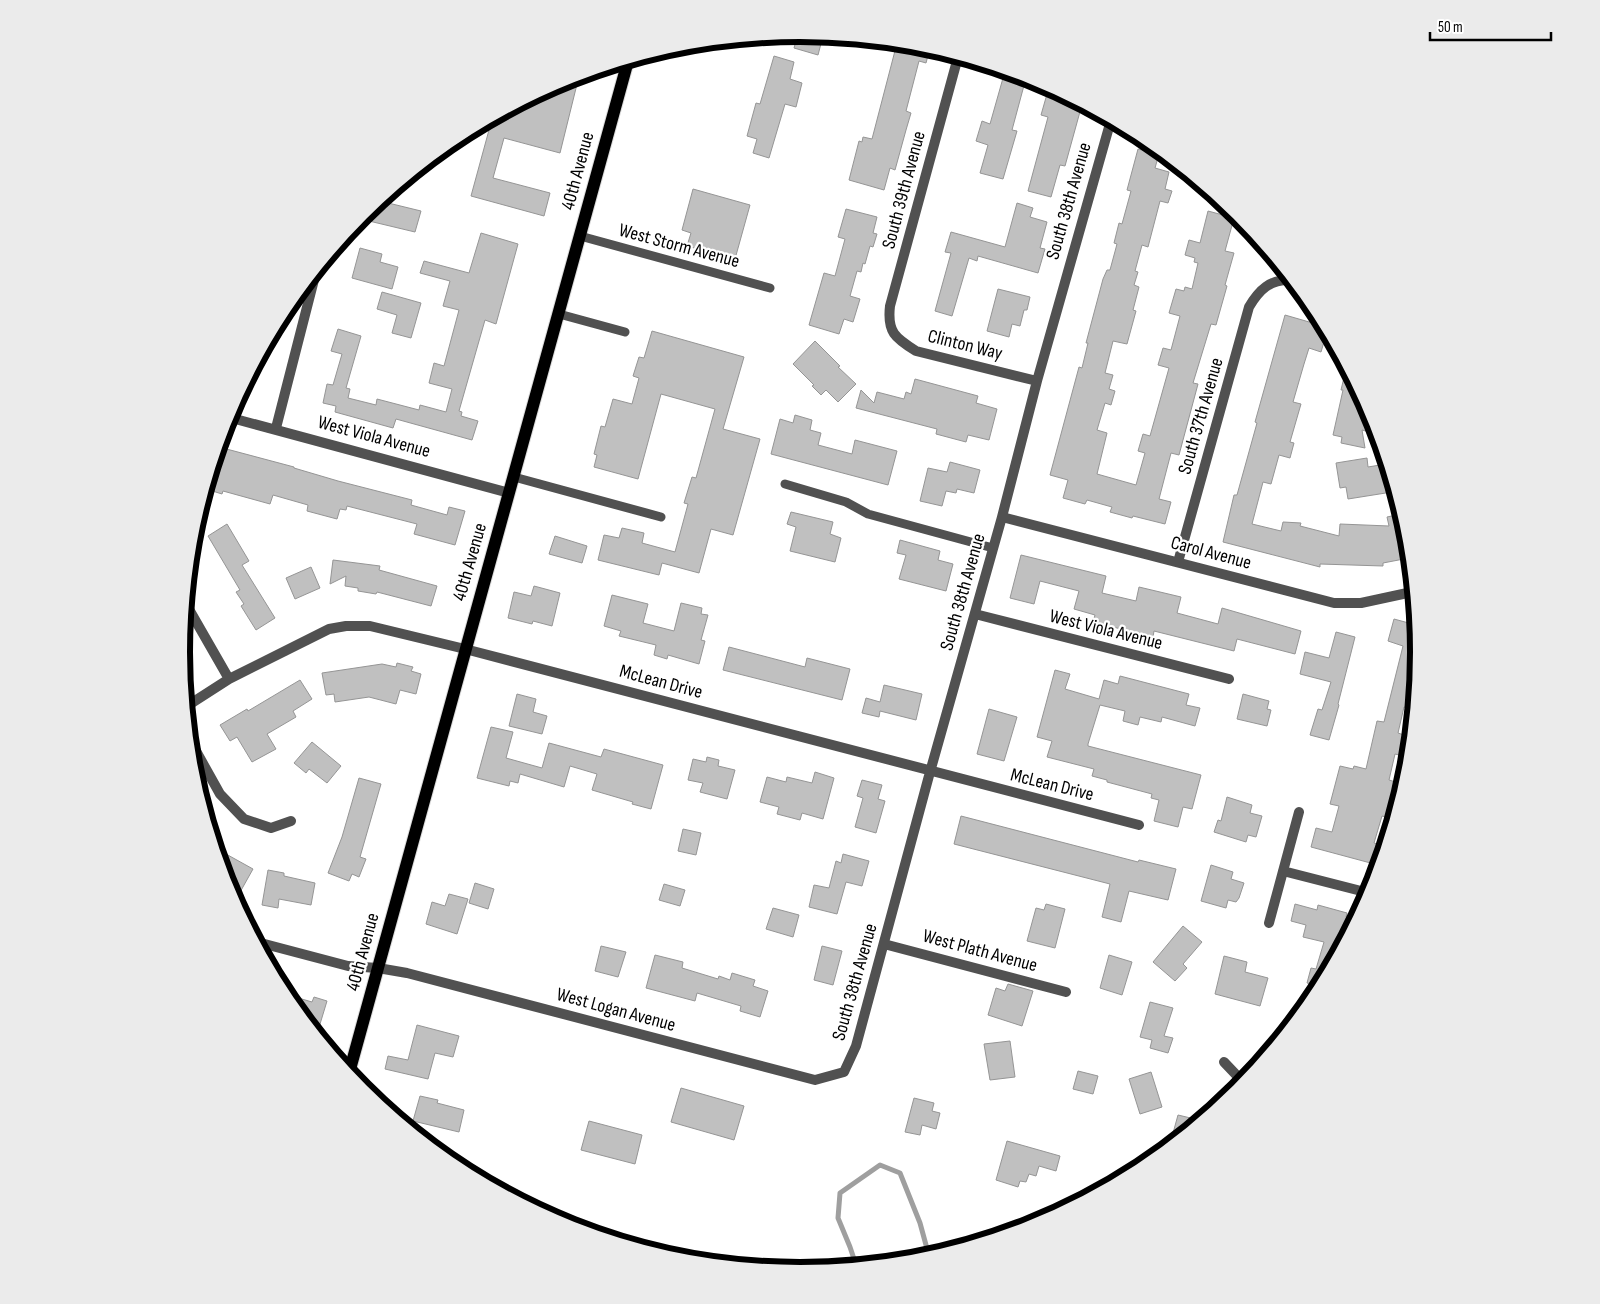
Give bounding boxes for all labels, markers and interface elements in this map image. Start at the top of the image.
scale bar [1430,10,1551,42]
text: 50 m [1438,18,1463,37]
street label: 40th Avenue [557,129,599,213]
street label: South 39th Avenue [877,129,931,251]
street label: South 38th Avenue [1041,140,1097,262]
street label: West Storm Avenue [616,219,742,273]
street label: Clinton Way [925,325,1005,366]
street label: South 37th Avenue [1173,355,1229,477]
street label: West Viola Avenue [315,411,433,463]
street label: 40th Avenue [448,520,492,604]
street label: South 38th Avenue [935,531,991,653]
street label: Carol Avenue [1168,531,1254,575]
street label: West Viola Avenue [1047,605,1165,655]
street label: McLean Drive [617,660,705,704]
street label: McLean Drive [1008,764,1096,806]
street label: 40th Avenue [342,910,384,994]
street label: South 38th Avenue [827,921,883,1043]
street label: West Plath Avenue [920,925,1040,977]
street label: West Logan Avenue [554,983,678,1037]

